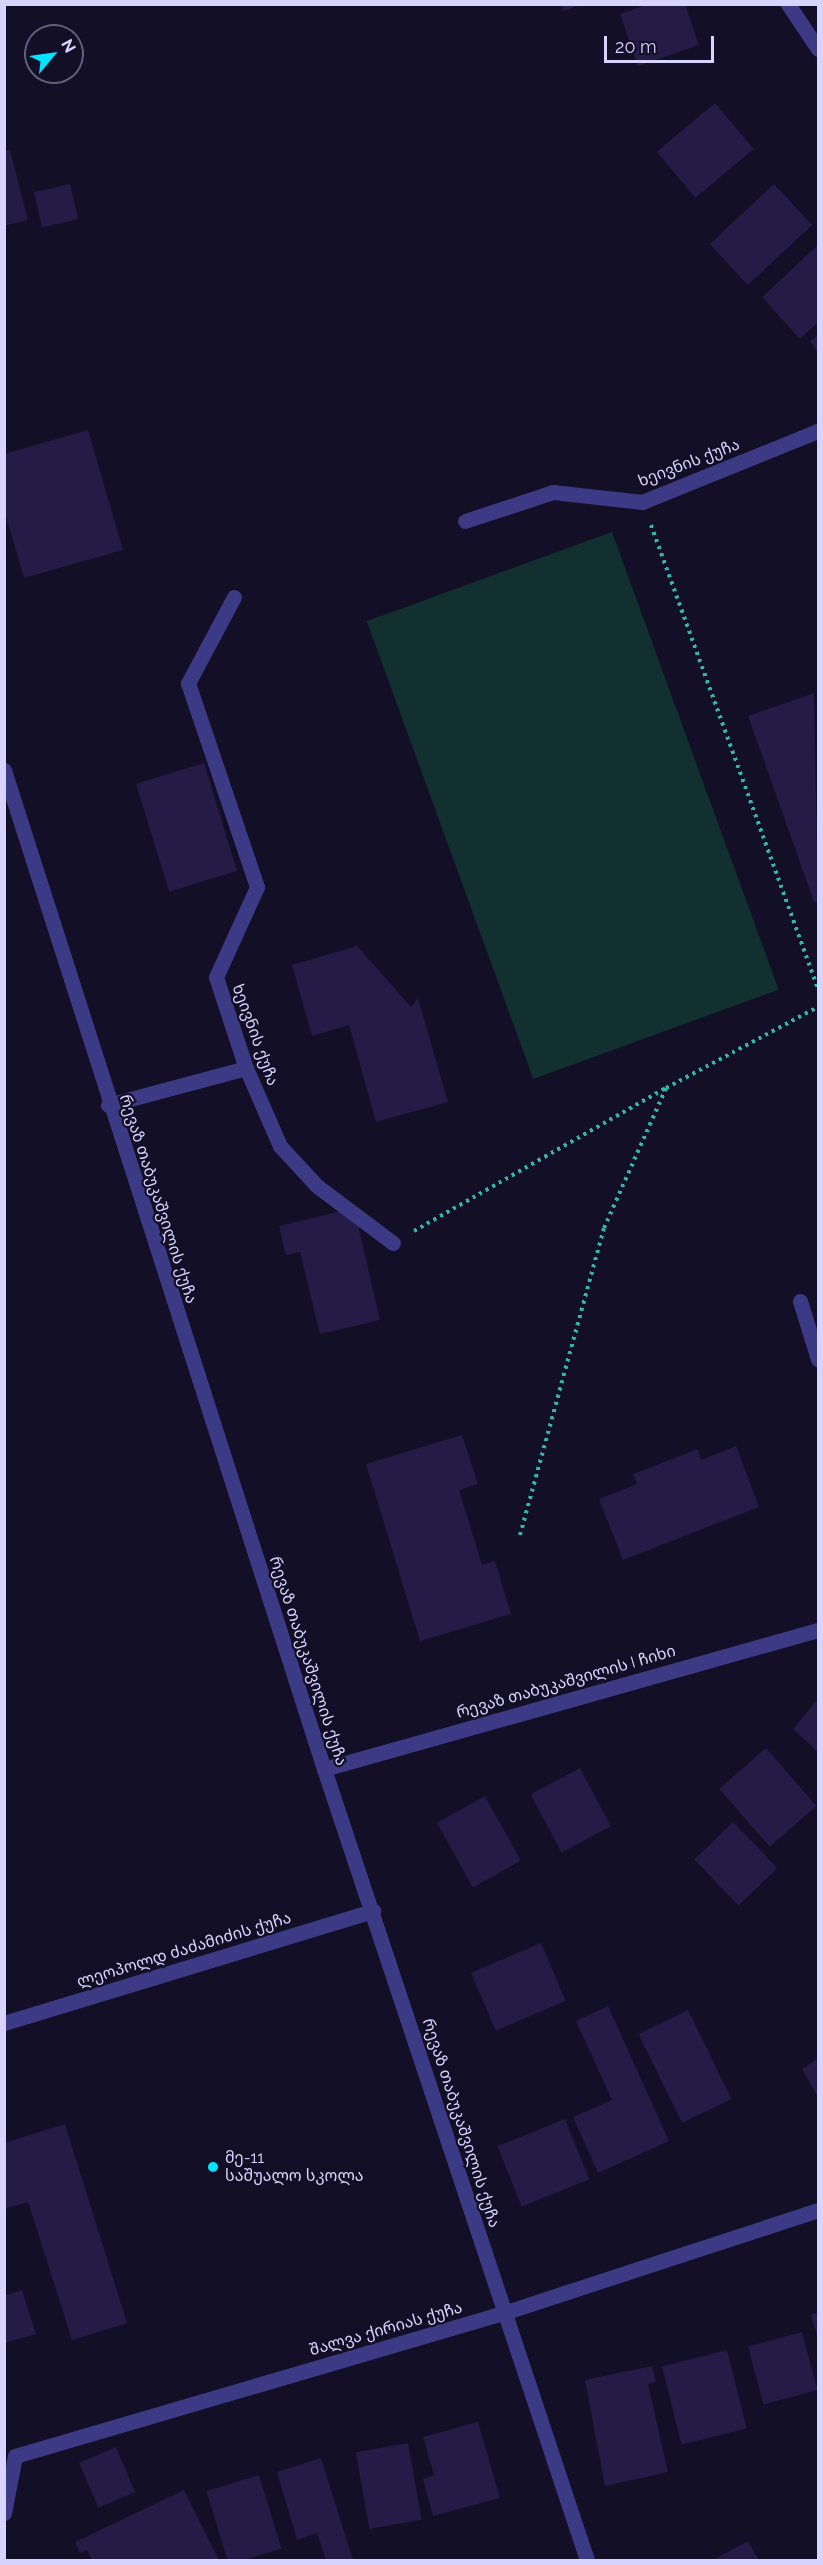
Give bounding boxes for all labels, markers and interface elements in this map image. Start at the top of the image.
north arrow [24,24,84,84]
scale bar [607,24,716,62]
text: N [57,36,80,56]
text: 20 m [615,36,657,57]
street label: ხეივნის ქუჩა [636,435,742,491]
street label: ხეივნის ქუჩა [228,981,282,1089]
street label: რევაზ თაბუკაშვილის ქუჩა [115,1092,201,1306]
street label: რევაზ თაბუკაშვილის ქუჩა [265,1554,351,1768]
street label: რევაზ თაბუკაშვილის I ჩიხი [454,1641,678,1723]
street label: ლეოპოლდ ძაძამიძის ქუჩა [75,1908,293,1992]
street label: რევაზ თაბუკაშვილის ქუჩა [418,2016,504,2230]
place label: მე-11 საშუალო სკოლა [225,2148,364,2186]
marker: მე-11 საშუალო სკოლა [206,2160,220,2174]
street label: შალვა ქირიას ქუჩა [307,2298,465,2360]

